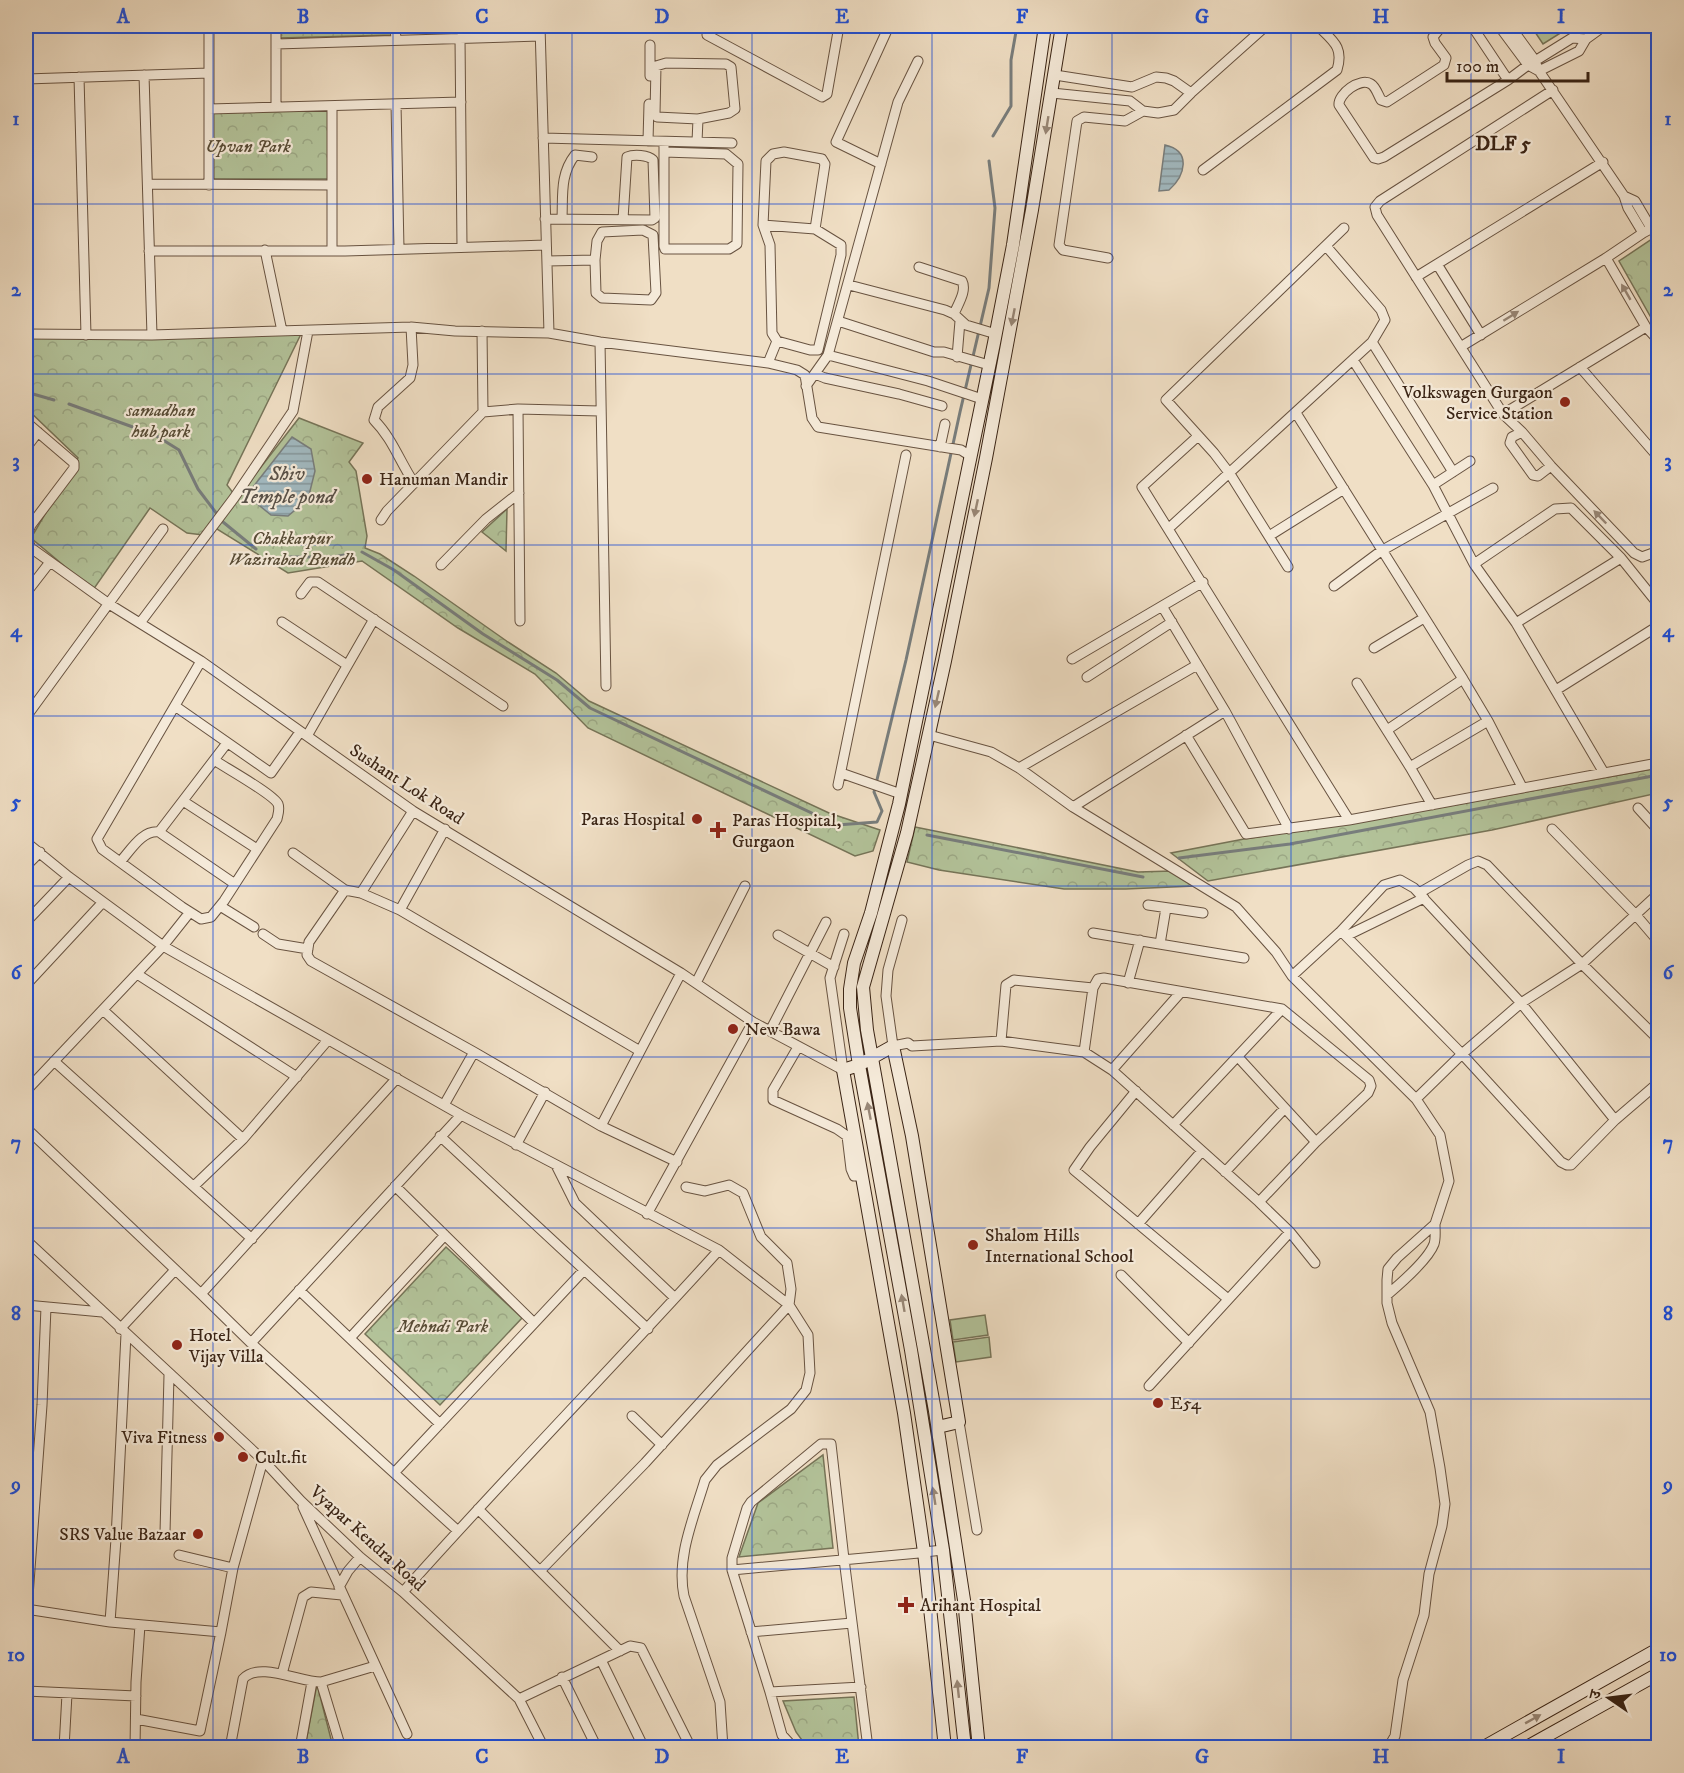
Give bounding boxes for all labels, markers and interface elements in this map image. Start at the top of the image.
text: A [116,5,131,30]
text: B [297,5,309,30]
text: C [475,5,489,30]
text: D [655,5,670,30]
text: E [835,5,849,30]
text: F [1016,5,1029,30]
text: G [1195,5,1209,30]
text: H [1373,5,1390,30]
text: I [1557,5,1565,30]
scale bar [1447,45,1588,83]
text: 100 m [1456,56,1499,78]
text: 1 [12,107,20,132]
text: 1 [1664,107,1672,132]
one-way arrow [1042,115,1051,134]
district label: DLF 5 [1475,132,1531,157]
park label: Upvan Park [205,136,291,158]
text: 2 [11,278,22,303]
text: 2 [1663,278,1674,303]
one-way arrow [1621,284,1632,300]
one-way arrow [1008,308,1017,327]
one-way arrow [1503,310,1519,321]
place label: Volkswagen Gurgaon Service Station [1401,382,1554,425]
marker: Volkswagen Gurgaon Service Station [1558,395,1572,409]
park label: samadhan hub park [126,400,195,443]
text: 3 [12,449,20,474]
text: 3 [1664,449,1672,474]
water label: Shiv Temple pond [239,462,338,510]
place label: Hanuman Mandir [379,469,508,491]
marker: Hanuman Mandir [360,472,374,486]
one-way arrow [970,499,980,518]
one-way arrow [1593,510,1607,525]
park label: Chakkarpur Wazirabad Bundh [228,528,356,571]
text: 4 [10,619,23,644]
text: 4 [1662,619,1675,644]
one-way arrow [931,690,941,709]
street label: Sushant Lok Road [345,740,468,830]
text: 5 [10,790,21,815]
text: 5 [1662,790,1673,815]
place label: Paras Hospital [581,809,686,831]
place label: Paras Hospital, Gurgaon [732,810,841,853]
marker: Paras Hospital [690,812,704,826]
marker: Paras Hospital, Gurgaon [709,821,727,839]
text: 6 [11,961,23,986]
text: 6 [1663,961,1675,986]
place label: New Bawa [745,1019,821,1041]
marker: New Bawa [726,1022,740,1036]
one-way arrow [864,1102,873,1121]
text: 7 [11,1131,21,1156]
text: 7 [1663,1131,1673,1156]
place label: Shalom Hills International School [985,1225,1134,1268]
marker: Shalom Hills International School [966,1238,980,1252]
one-way arrow [898,1294,907,1313]
text: 8 [11,1302,21,1327]
text: 8 [1663,1302,1673,1327]
park label: Mehndi Park [396,1316,489,1338]
place label: Hotel Vijay Villa [188,1325,264,1368]
marker: Hotel Vijay Villa [170,1338,184,1352]
place label: E54 [1170,1393,1202,1415]
marker: E54 [1151,1396,1165,1410]
place label: Viva Fitness [120,1427,207,1449]
marker: Viva Fitness [212,1430,226,1444]
place label: Cult.fit [255,1447,307,1469]
marker: Cult.fit [236,1450,250,1464]
text: 9 [9,1473,21,1498]
text: 9 [1661,1473,1673,1498]
street label: Vyapar Kendra Road [304,1480,430,1596]
one-way arrow [929,1486,938,1505]
place label: SRS Value Bazaar [59,1524,186,1546]
marker: SRS Value Bazaar [191,1527,205,1541]
place label: Arihant Hospital [920,1595,1041,1617]
marker: Arihant Hospital [897,1596,915,1614]
text: 10 [7,1643,25,1668]
text: 10 [1659,1643,1677,1668]
north arrow [1579,1668,1639,1728]
one-way arrow [953,1680,963,1699]
text: उ [1584,1686,1607,1702]
one-way arrow [1525,1714,1542,1724]
text: A [116,1745,131,1770]
text: B [297,1745,309,1770]
text: C [475,1745,489,1770]
text: D [655,1745,670,1770]
text: E [835,1745,849,1770]
text: F [1016,1745,1029,1770]
text: G [1195,1745,1209,1770]
text: H [1373,1745,1390,1770]
text: I [1557,1745,1565,1770]

